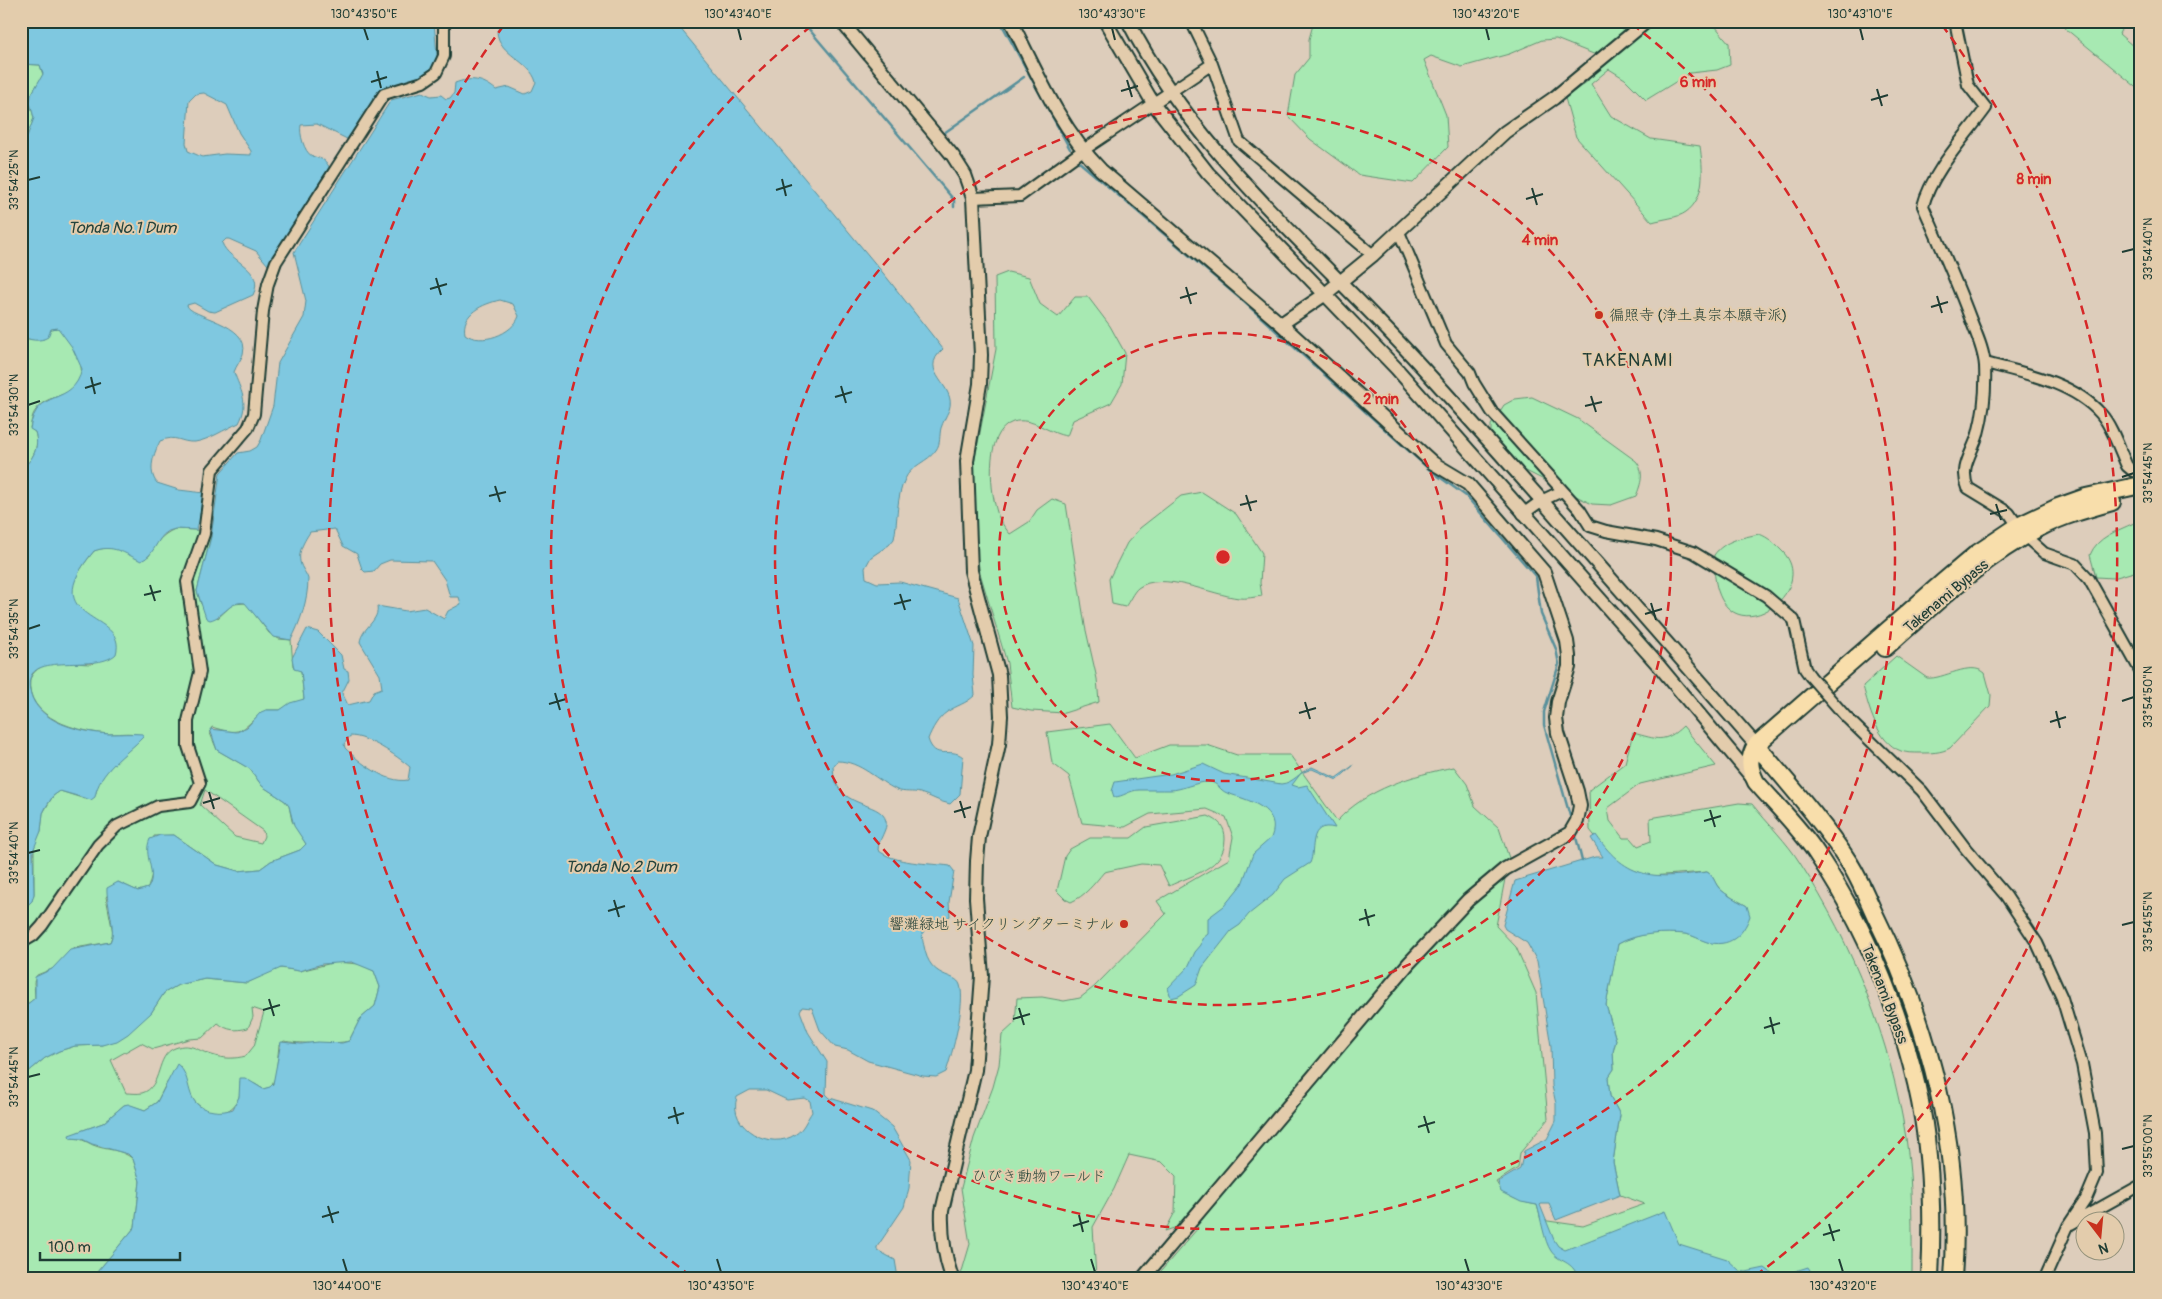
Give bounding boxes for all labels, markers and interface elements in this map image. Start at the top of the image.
text: 130°43'50"E [331,7,397,22]
text: 130°43'40"E [704,7,772,22]
text: 130°43'30"E [1079,7,1145,22]
text: 130°43'20"E [1453,7,1519,22]
text: 130°43'10"E [1828,7,1892,22]
text: 6 min [1680,73,1717,92]
text: 33°54'25"N [7,150,22,210]
text: 8 min [2016,170,2052,189]
water label: Tonda No.1 Dum [68,218,177,238]
text: 33°54'40"N [2141,218,2156,280]
text: 4 min [1522,231,1559,250]
place label: 徧照寺 (浄土真宗本願寺派) [1609,306,1787,325]
marker: 徧照寺 (浄土真宗本願寺派) [1593,309,1605,321]
district label: TAKENAMI [1582,349,1674,372]
text: 33°54'30"N [7,374,22,436]
text: 2 min [1363,390,1399,409]
text: 33°54'45"N [2141,443,2156,503]
centre of rings [1214,548,1232,566]
street label: Takenami Bypass [1900,555,1993,637]
text: 33°54'35"N [7,599,22,659]
text: 33°54'50"N [2141,666,2156,728]
text: 33°54'40"N [7,822,22,884]
water label: Tonda No.2 Dum [565,857,677,877]
text: 33°54'55"N [2141,892,2156,952]
place label: 響灘緑地 サイクリングターミナル [889,915,1114,934]
marker: 響灘緑地 サイクリングターミナル [1118,918,1130,930]
street label: Takenami Bypass [1857,942,1912,1047]
text: 33°54'45"N [7,1047,22,1107]
text: 33°55'00"N [2141,1114,2156,1178]
park label: ひびき動物ワールド [972,1167,1106,1186]
north arrow [2074,1212,2124,1262]
scale bar [40,1229,180,1261]
text: 100 m [48,1238,91,1257]
text: N [2097,1239,2110,1257]
text: 130°44'00"E [313,1279,381,1294]
text: 130°43'50"E [688,1279,754,1294]
text: 130°43'40"E [1061,1279,1129,1294]
text: 130°43'30"E [1436,1279,1502,1294]
text: 130°43'20"E [1810,1279,1876,1294]

